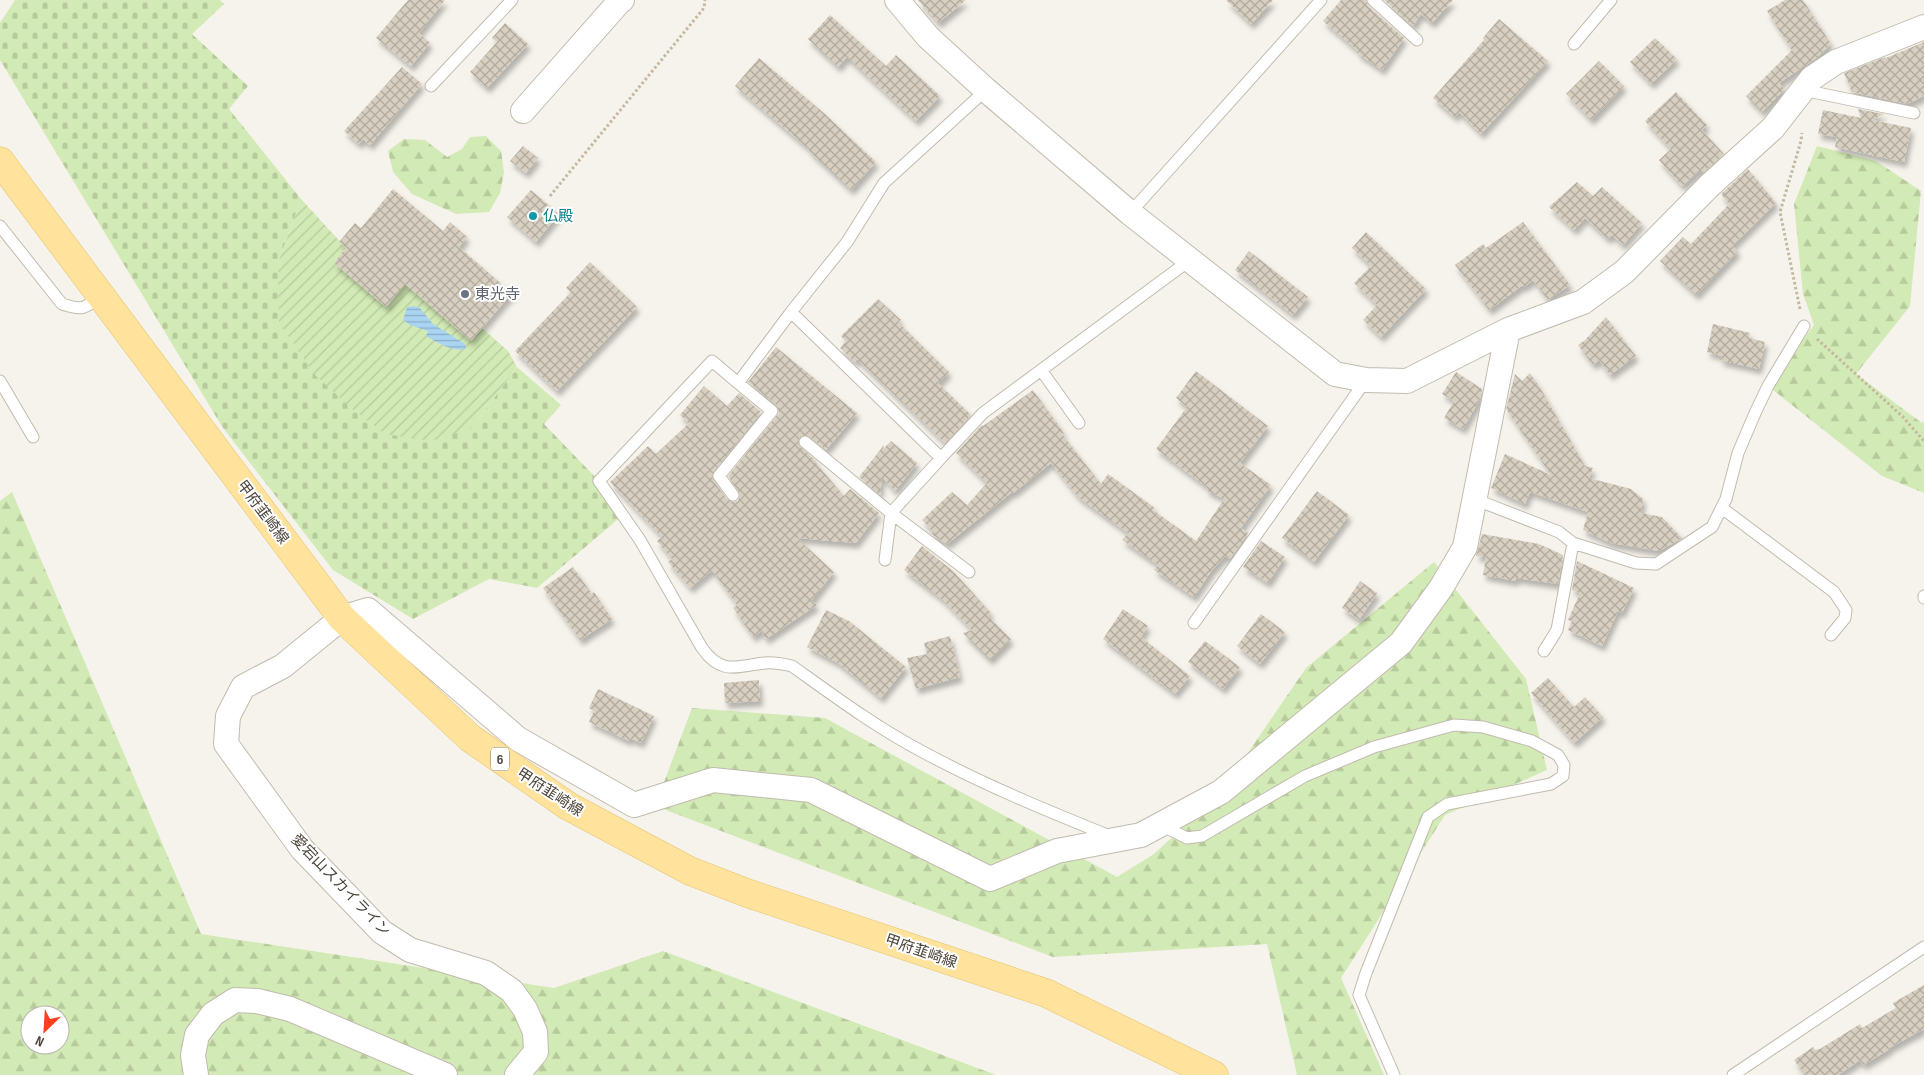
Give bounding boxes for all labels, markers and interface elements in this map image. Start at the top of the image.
place label: 仏殿 [543,207,573,226]
marker: 仏殿 [527,210,539,222]
place label: 東光寺 [475,285,520,304]
marker: 東光寺 [459,288,471,300]
street label: 甲府韮崎線 [232,477,293,548]
road number: 6 [491,748,509,771]
street label: 甲府韮崎線 [513,764,586,821]
street label: 愛宕山スカイライン [287,830,394,941]
street label: 甲府韮崎線 [882,930,959,973]
north arrow [20,1005,70,1055]
text: N [33,1032,47,1051]

